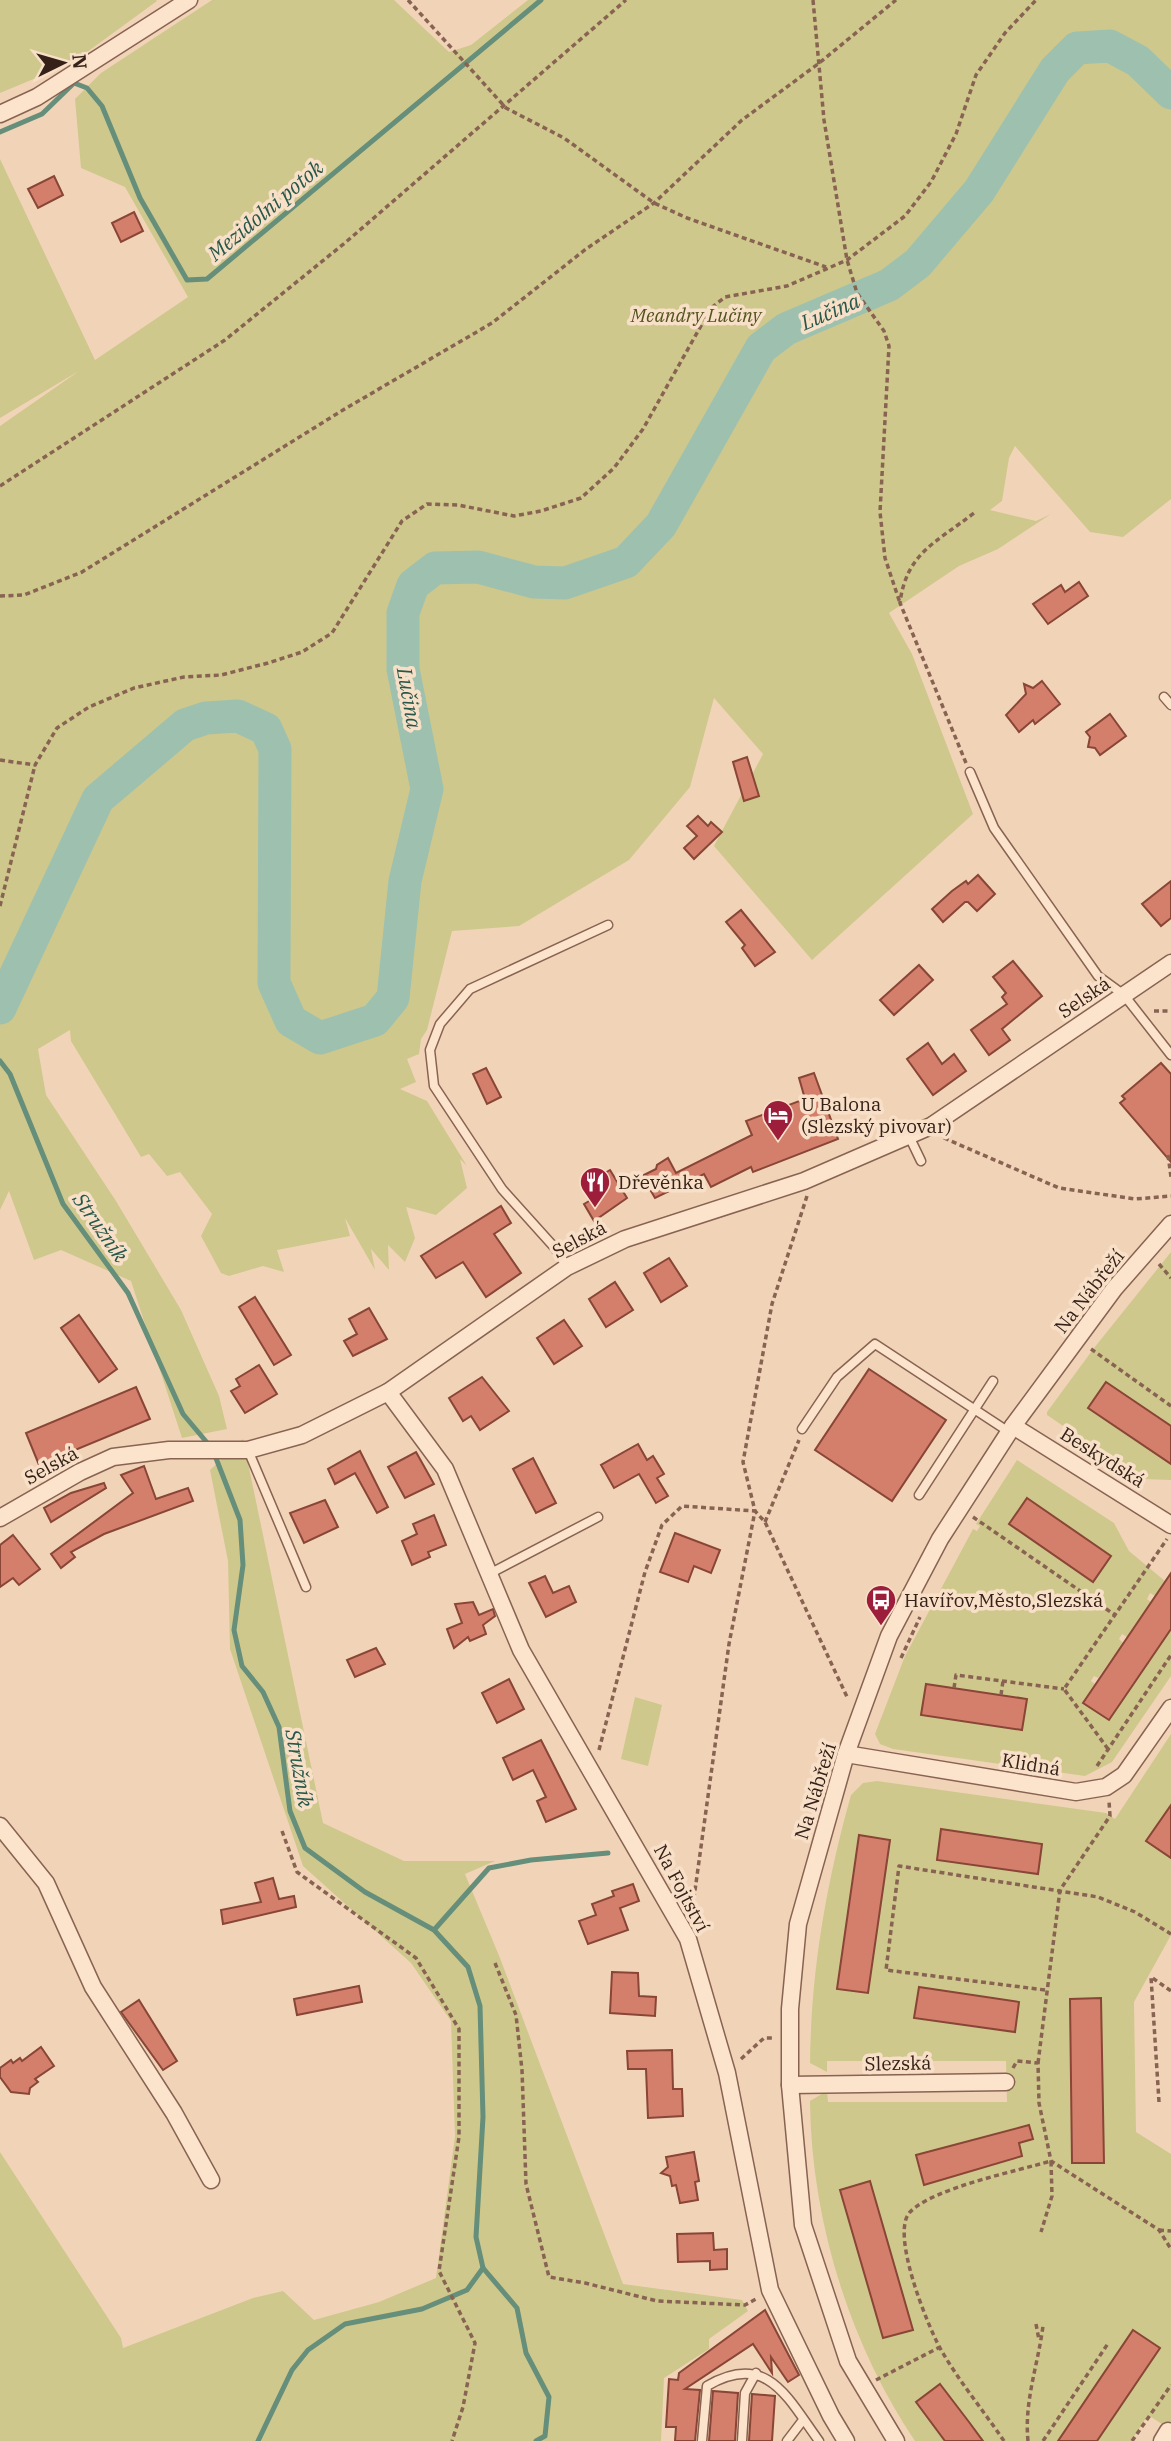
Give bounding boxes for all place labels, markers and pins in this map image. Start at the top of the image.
place label: U Balona (Slezský pivovar) [801,1092,952,1138]
hotel icon: U Balona (Slezský pivovar) [761,1098,795,1142]
restaurant icon: Dřevěnka [578,1165,612,1209]
place label: Dřevěnka [618,1170,704,1194]
bus stop icon: Havířov,Město,Slezská [864,1583,898,1627]
place label: Havířov,Město,Slezská [904,1588,1103,1612]

